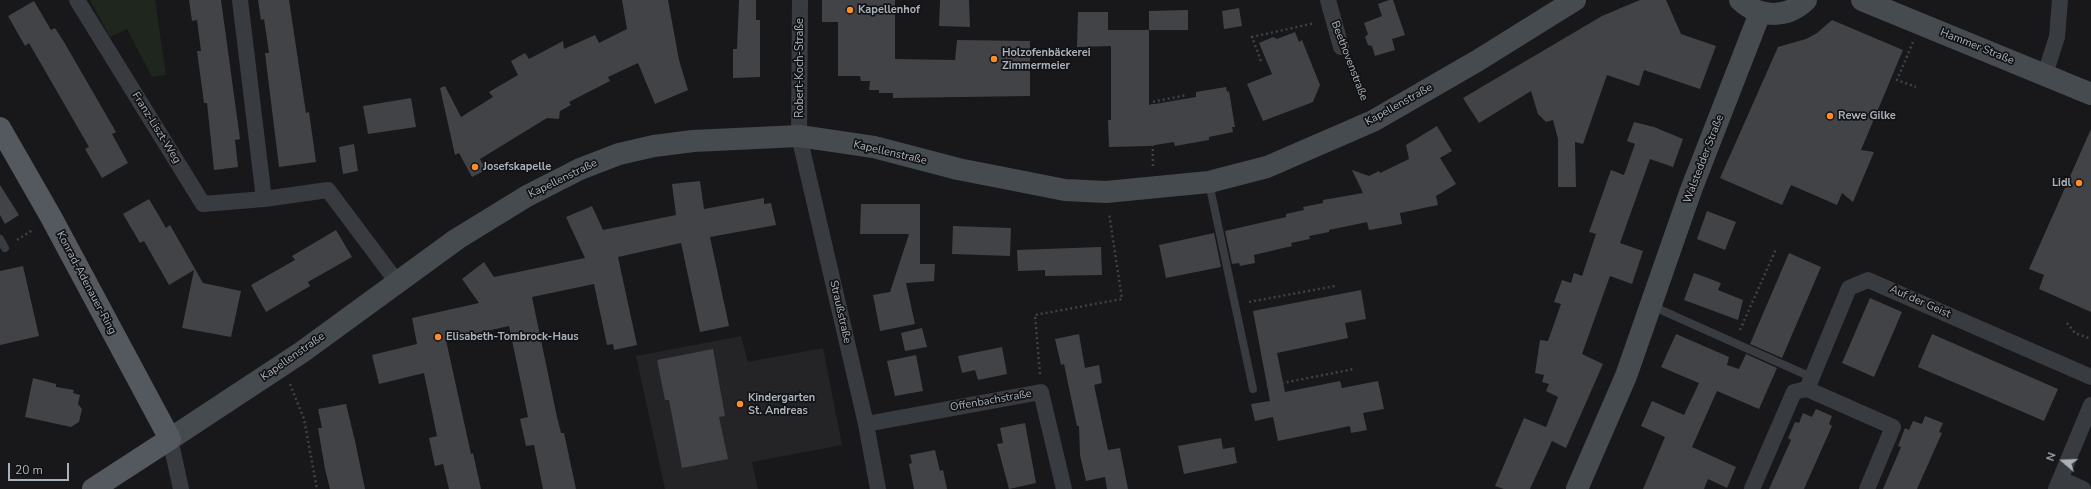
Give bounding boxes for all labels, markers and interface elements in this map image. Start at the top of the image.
place label: Kapellenhof [858,3,920,17]
marker: Kapellenhof [845,5,855,15]
street label: Robert-Koch-Straße [793,18,807,118]
street label: Beethovenstraße [1328,19,1370,103]
street label: Hammer Straße [1938,26,2016,68]
place label: Holzofenbäckerei Zimmermeier [1002,46,1091,72]
marker: Holzofenbäckerei Zimmermeier [989,54,999,64]
street label: Kapellenstraße [1363,81,1435,129]
street label: Franz-Liszt-Weg [129,90,183,166]
place label: Rewe Gilke [1838,109,1896,123]
marker: Rewe Gilke [1825,111,1835,121]
street label: Walstedder Straße [1681,113,1727,205]
street label: Kapellenstraße [852,138,928,168]
street label: Kapellenstraße [526,157,600,201]
place label: Josefskapelle [483,160,551,174]
marker: Josefskapelle [470,162,480,172]
place label: Lidl [2052,176,2071,190]
marker: Lidl [2074,178,2084,188]
street label: Konrad-Adenauer-Ring [53,229,119,337]
street label: Straußstraße [826,279,854,345]
street label: Auf der Geist [1888,283,1952,321]
street label: Kapellenstraße [259,330,327,384]
place label: Elisabeth-Tombrock-Haus [446,330,579,344]
marker: Elisabeth-Tombrock-Haus [433,332,443,342]
street label: Offenbachstraße [949,387,1033,415]
place label: Kindergarten St. Andreas [748,391,815,417]
marker: Kindergarten St. Andreas [735,399,745,409]
north arrow [2043,441,2083,481]
text: N [2043,451,2060,463]
scale bar [10,455,71,481]
text: 20 m [15,462,43,478]

